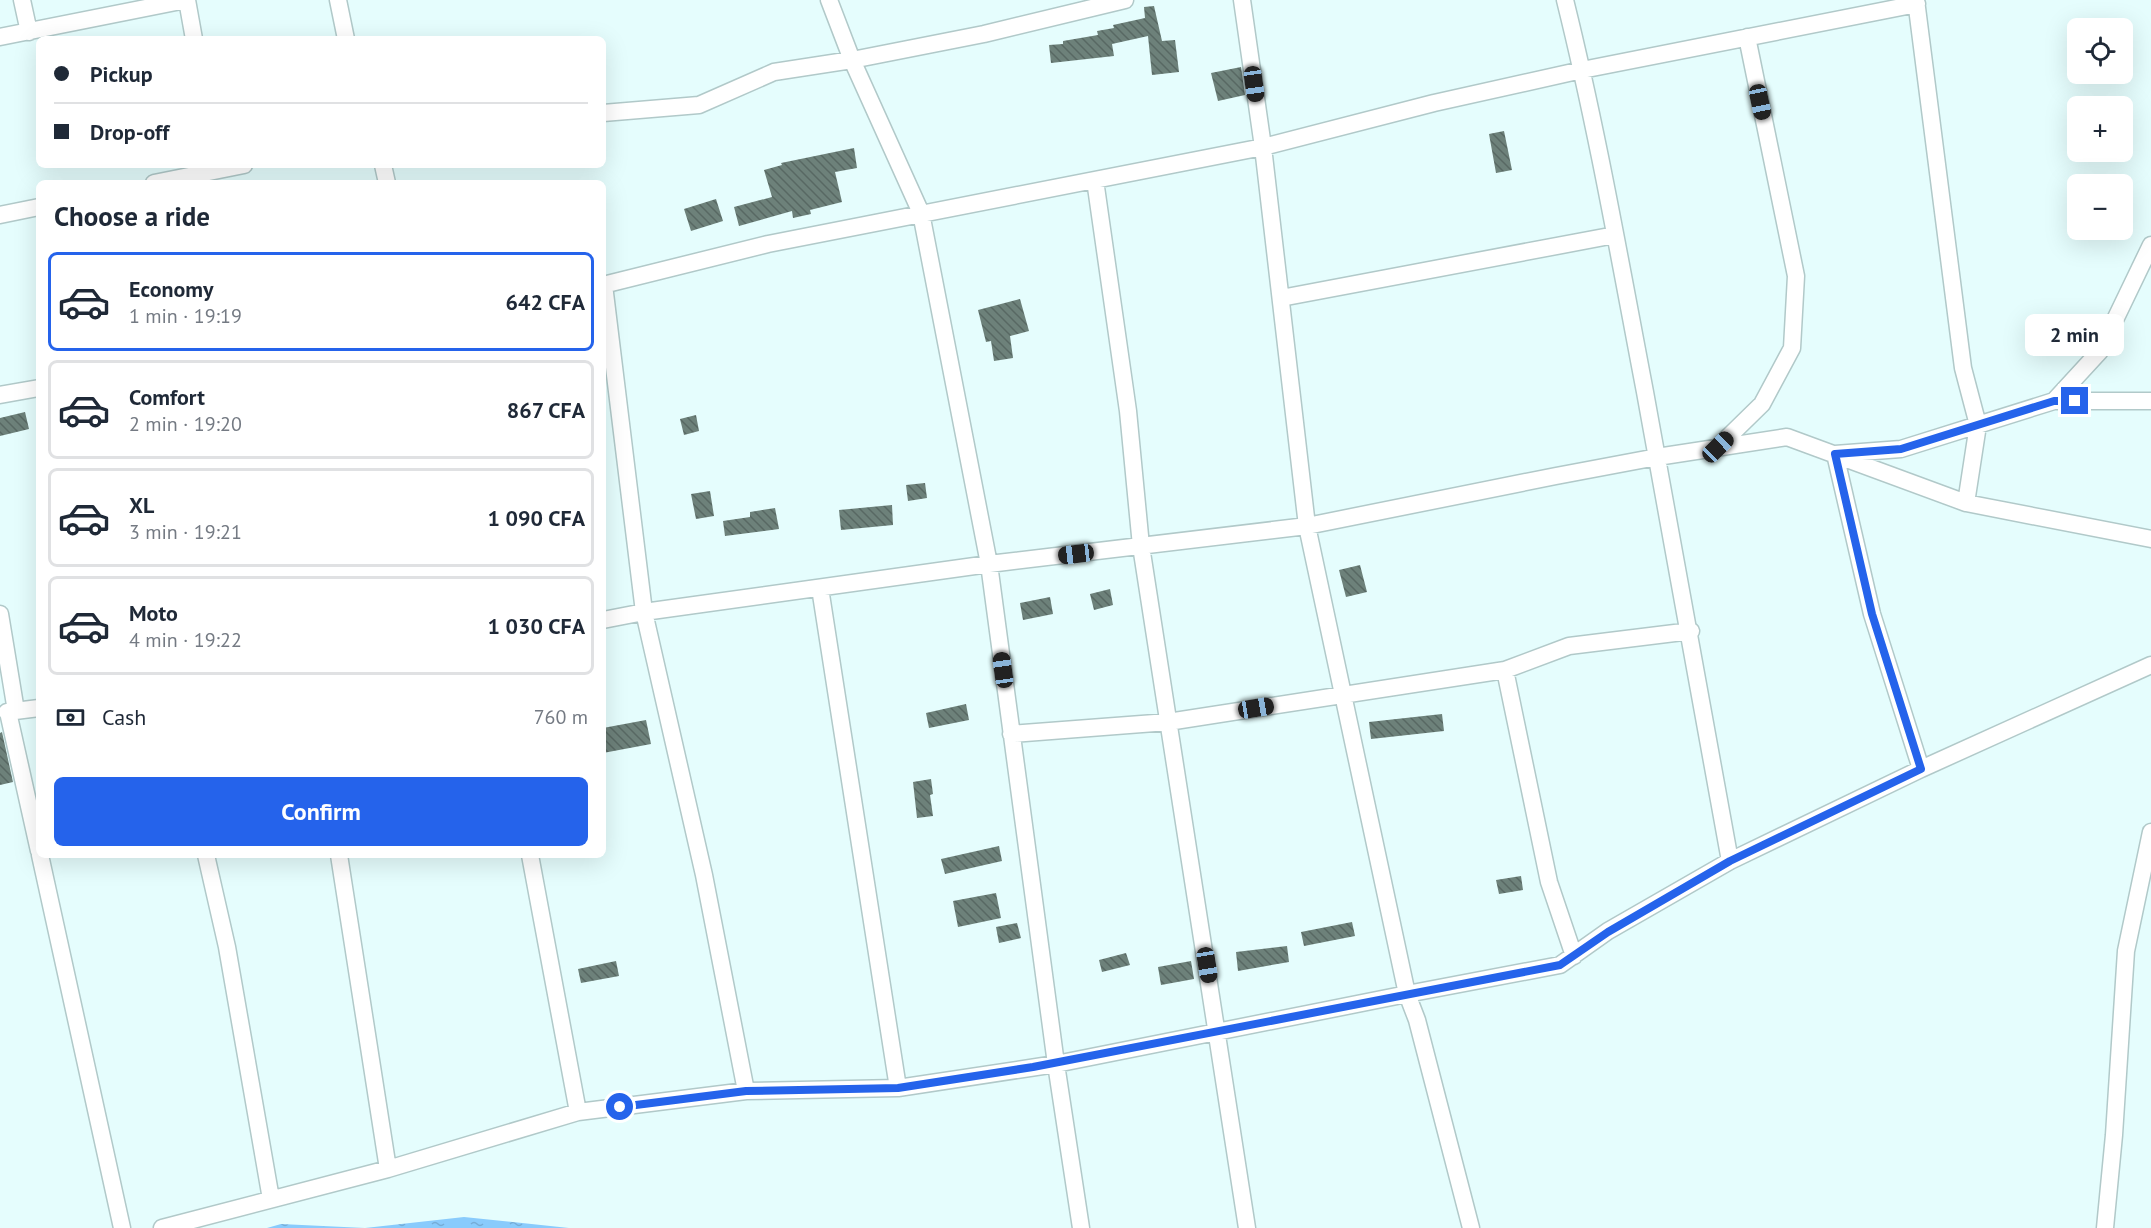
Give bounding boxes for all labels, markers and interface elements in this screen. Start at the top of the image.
map controls [2067,18,2133,240]
button: locate [2067,18,2133,84]
text: Pickup [90,60,153,88]
car [1243,65,1265,103]
car [1747,83,1773,121]
button: + [2067,96,2133,162]
text: Drop-off [90,118,169,146]
button: − [2067,174,2133,240]
text: Choose a ride [54,199,210,233]
icon: car [57,275,111,329]
text: Economy [129,275,213,303]
text: 642 CFA [506,288,585,316]
text: 1 min · 19:19 [129,303,242,329]
callout: 2 min [2026,314,2124,356]
text: 2 min [2050,322,2099,348]
icon: car [57,383,111,437]
text: Comfort [129,383,205,411]
route end [2061,387,2088,414]
text: 867 CFA [507,396,585,424]
text: 2 min · 19:20 [129,411,242,437]
car [1699,428,1737,466]
icon: car [57,491,111,545]
text: XL [129,491,154,519]
text: 1 090 CFA [487,504,585,532]
text: 3 min · 19:21 [129,519,242,545]
car [1057,543,1095,565]
icon: car [57,599,111,653]
text: Moto [129,599,178,627]
text: 1 030 CFA [487,612,585,640]
text: 4 min · 19:22 [129,627,242,653]
car [992,651,1014,689]
car [1237,696,1275,720]
icon: cash [54,701,87,734]
text: Cash [102,703,146,731]
text: 760 m [534,704,588,730]
button: Confirm [54,777,588,846]
car [1195,946,1219,984]
route start [606,1093,633,1120]

